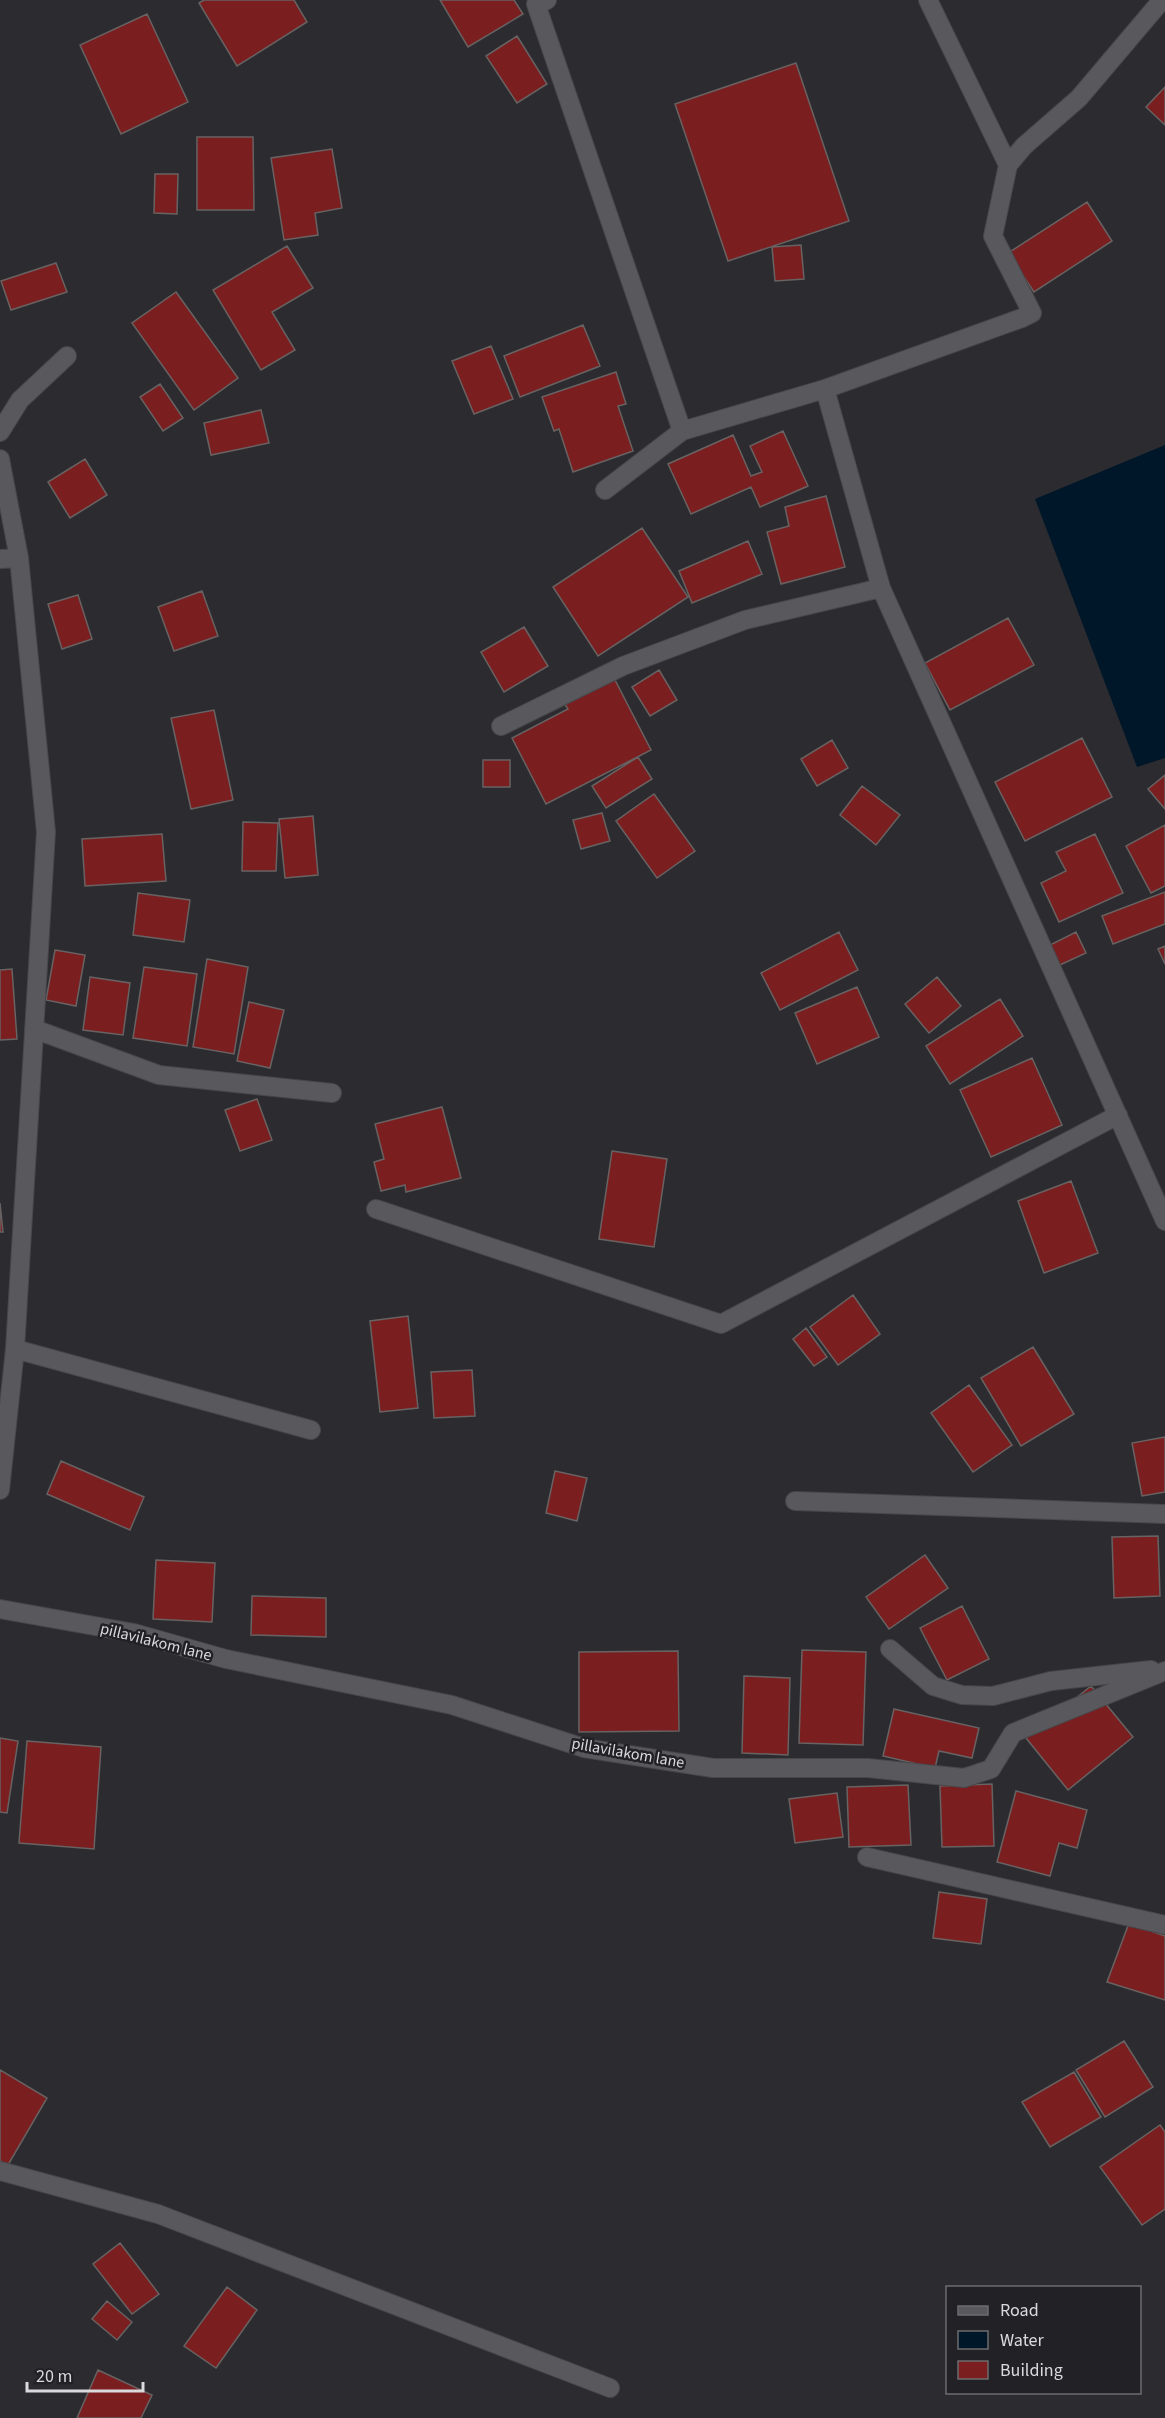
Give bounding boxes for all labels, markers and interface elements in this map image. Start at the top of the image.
street label: pillavilakom lane [98,1618,214,1666]
street label: pillavilakom lane [570,1732,686,1774]
legend [946,2286,1141,2394]
text: Road [1000,2298,1039,2323]
text: Water [1000,2328,1044,2353]
scale bar [27,2355,142,2393]
text: Building [1000,2358,1063,2383]
text: 20 m [36,2364,72,2389]

